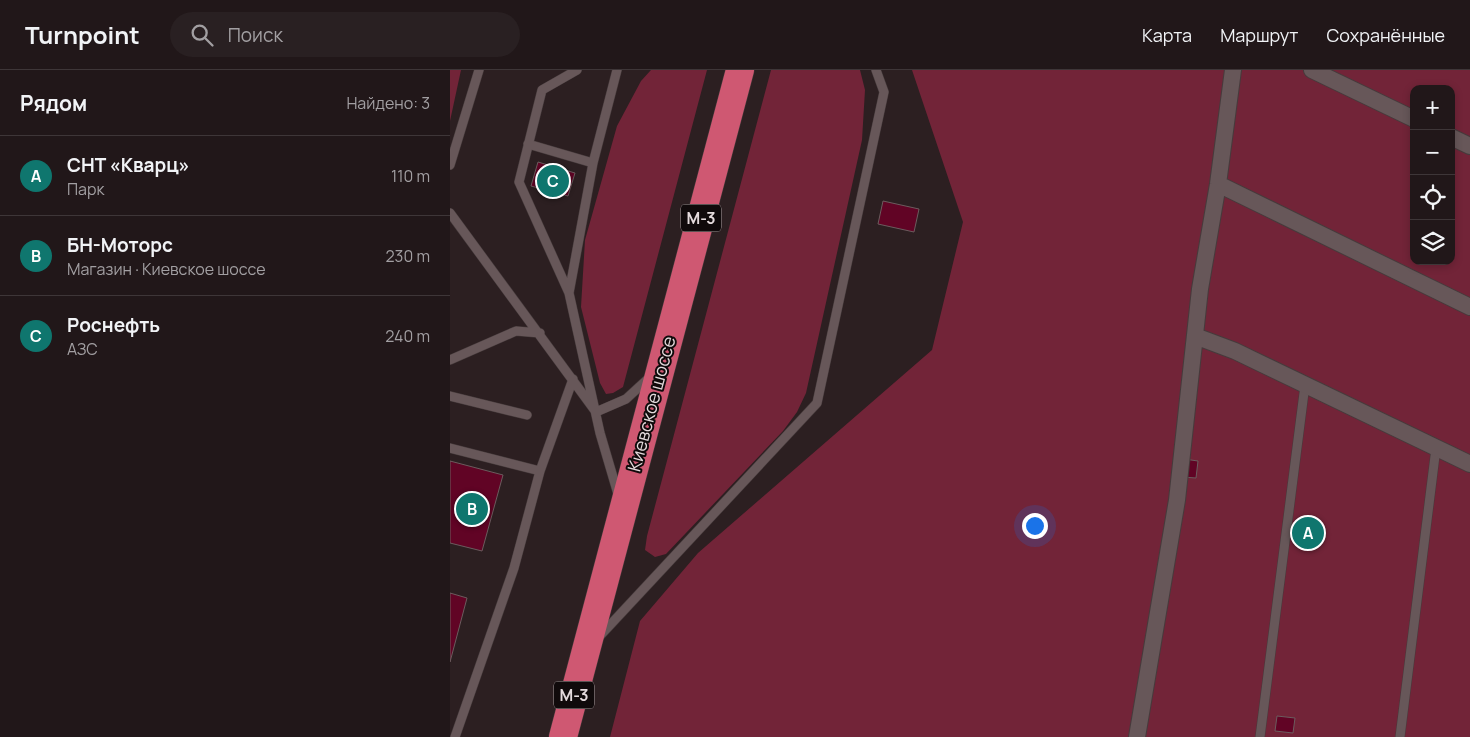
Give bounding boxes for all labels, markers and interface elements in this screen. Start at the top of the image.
search box [170,12,520,57]
text: Turnpoint [25,18,140,51]
icon: search [188,21,216,49]
text: Поиск [228,22,283,48]
text: Карта [1142,23,1192,47]
text: Маршрут [1220,23,1298,47]
text: Сохранённые [1326,23,1445,47]
map controls [1410,85,1455,265]
button: + [1410,85,1455,130]
text: Рядом [20,89,87,117]
text: Найдено: 3 [346,92,430,114]
button: − [1410,130,1455,175]
text: СНТ «Кварц» [67,152,190,178]
pin: C [537,162,569,200]
text: A [31,165,41,187]
text: 110 m [391,165,430,187]
button: locate [1410,175,1455,220]
text: Парк [67,178,104,200]
road number: М-3 [681,204,721,232]
button: layers [1410,220,1455,265]
text: БН-Моторс [67,232,173,258]
text: B [31,245,41,267]
text: 230 m [386,245,430,267]
text: Магазин · Киевское шоссе [67,258,266,280]
text: Роснефть [67,312,160,338]
text: C [30,325,42,347]
text: 240 m [385,325,430,347]
street label: Киевское шоссе [621,333,681,474]
text: АЗС [67,338,98,360]
pin: B [456,490,488,528]
your location [1022,513,1048,539]
pin: A [1292,514,1324,552]
road number: М-3 [554,682,594,708]

